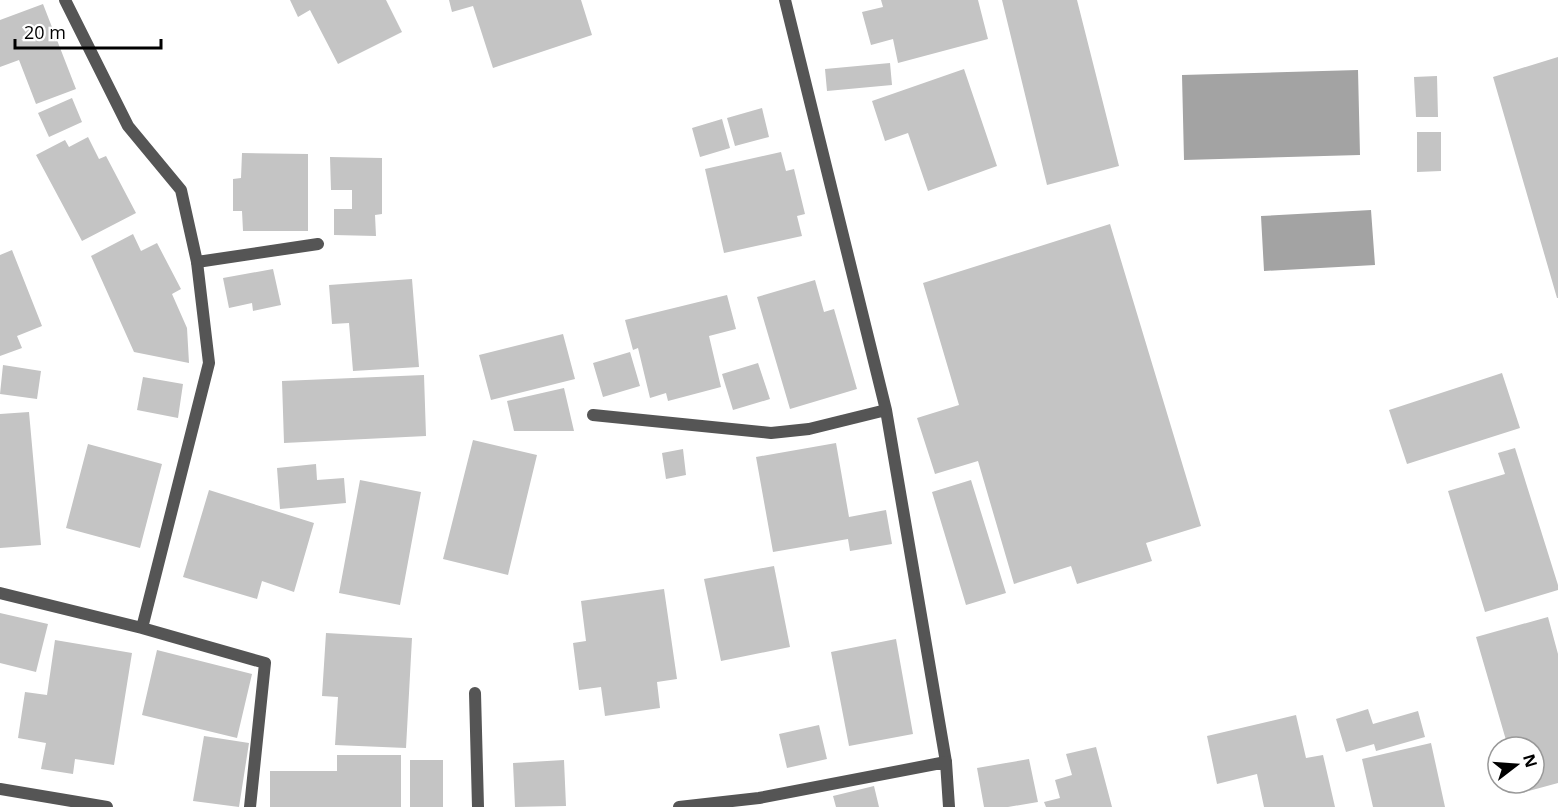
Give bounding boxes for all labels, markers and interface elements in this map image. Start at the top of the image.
scale bar [15,12,160,50]
text: 20 m [24,20,66,44]
north arrow [1486,735,1546,795]
text: N [1518,751,1543,770]

